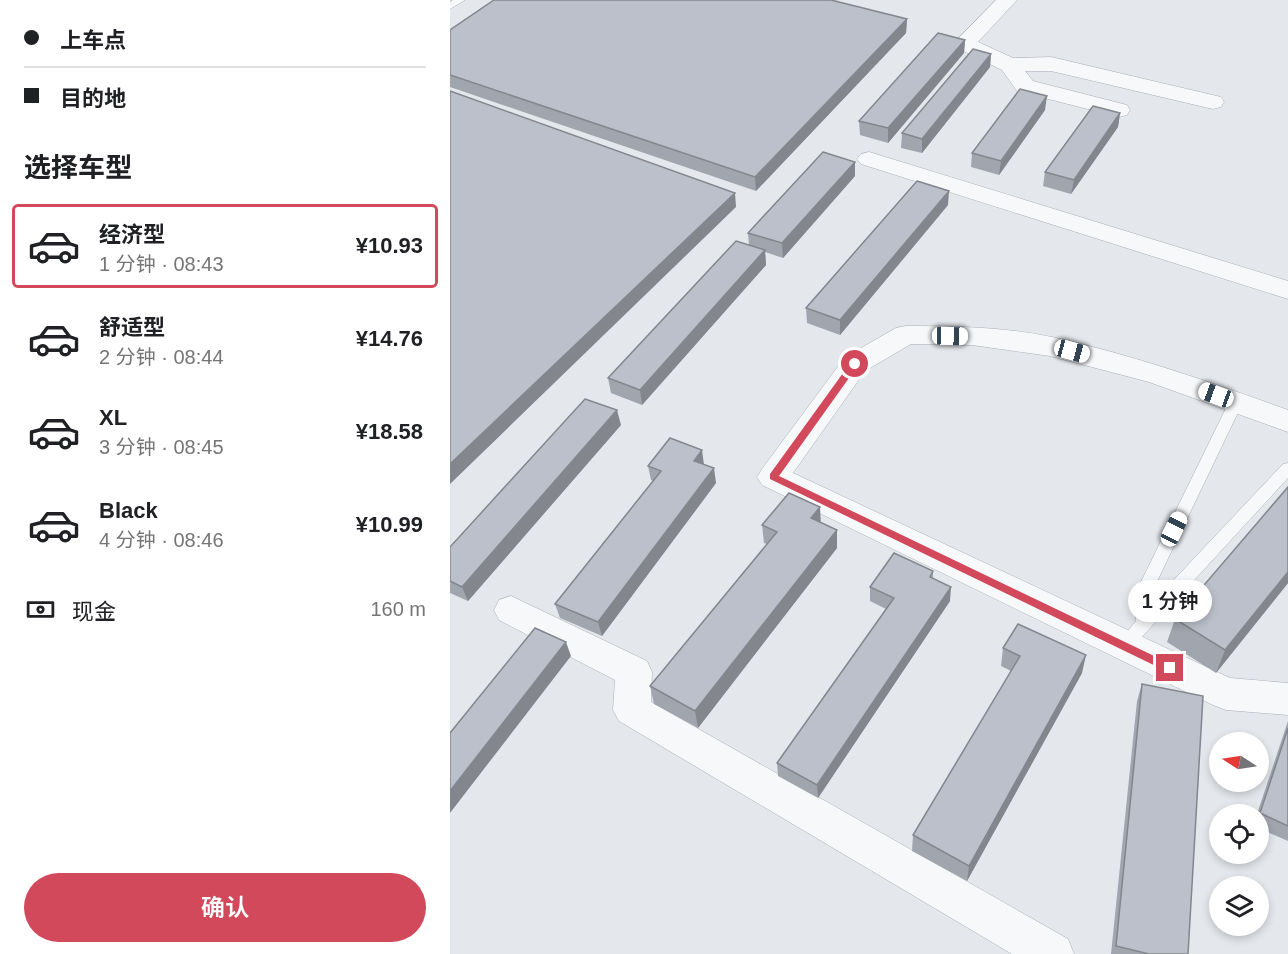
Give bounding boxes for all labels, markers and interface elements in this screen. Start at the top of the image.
text: 上车点 [60,28,126,53]
text: 目的地 [60,86,126,111]
text: 选择车型 [24,153,132,183]
icon: car [27,219,81,273]
text: 经济型 [99,222,165,247]
text: ¥10.93 [356,233,423,258]
text: 1 分钟 · 08:43 [99,253,224,275]
icon: car [27,312,81,366]
text: 舒适型 [99,315,165,340]
text: ¥14.76 [356,326,423,351]
car [932,327,968,345]
car [1052,338,1092,364]
text: 2 分钟 · 08:44 [99,346,224,368]
route start [841,350,868,377]
car [1196,380,1236,410]
icon: car [27,405,81,459]
text: XL [99,405,127,430]
text: ¥18.58 [356,419,423,444]
text: 3 分钟 · 08:45 [99,436,224,458]
icon: car [27,498,81,552]
text: Black [99,498,158,523]
car [1158,509,1190,549]
text: ¥10.99 [356,512,423,537]
text: 4 分钟 · 08:46 [99,529,224,551]
callout: 1 分钟 [1128,581,1212,623]
text: 1 分钟 [1142,590,1198,612]
icon: cash [24,593,57,626]
text: 160 m [370,598,426,620]
text: 现金 [72,599,116,624]
route end [1156,654,1183,681]
north arrow [1209,732,1269,792]
map controls [1209,732,1269,936]
button: locate [1209,804,1269,864]
button: 确认 [24,873,426,942]
button: layers [1209,876,1269,936]

